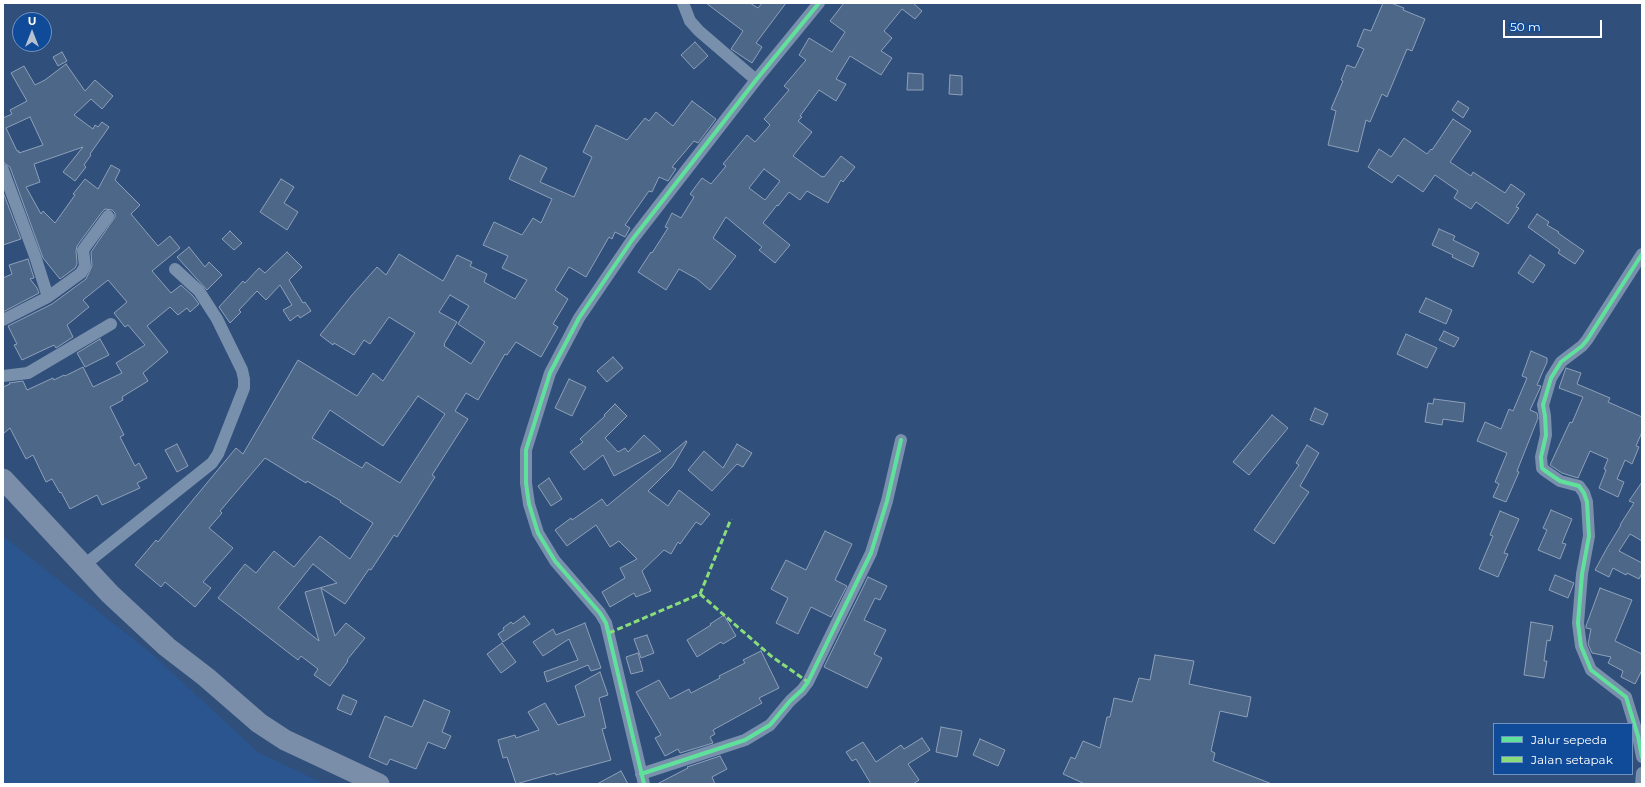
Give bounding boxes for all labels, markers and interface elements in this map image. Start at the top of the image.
north arrow [12,12,52,52]
scale bar [1505,12,1604,38]
text: U [28,14,36,28]
text: 50 m [1510,19,1541,34]
legend [1493,723,1633,775]
text: Jalur sepeda [1531,732,1607,747]
text: Jalan setapak [1531,752,1613,767]

